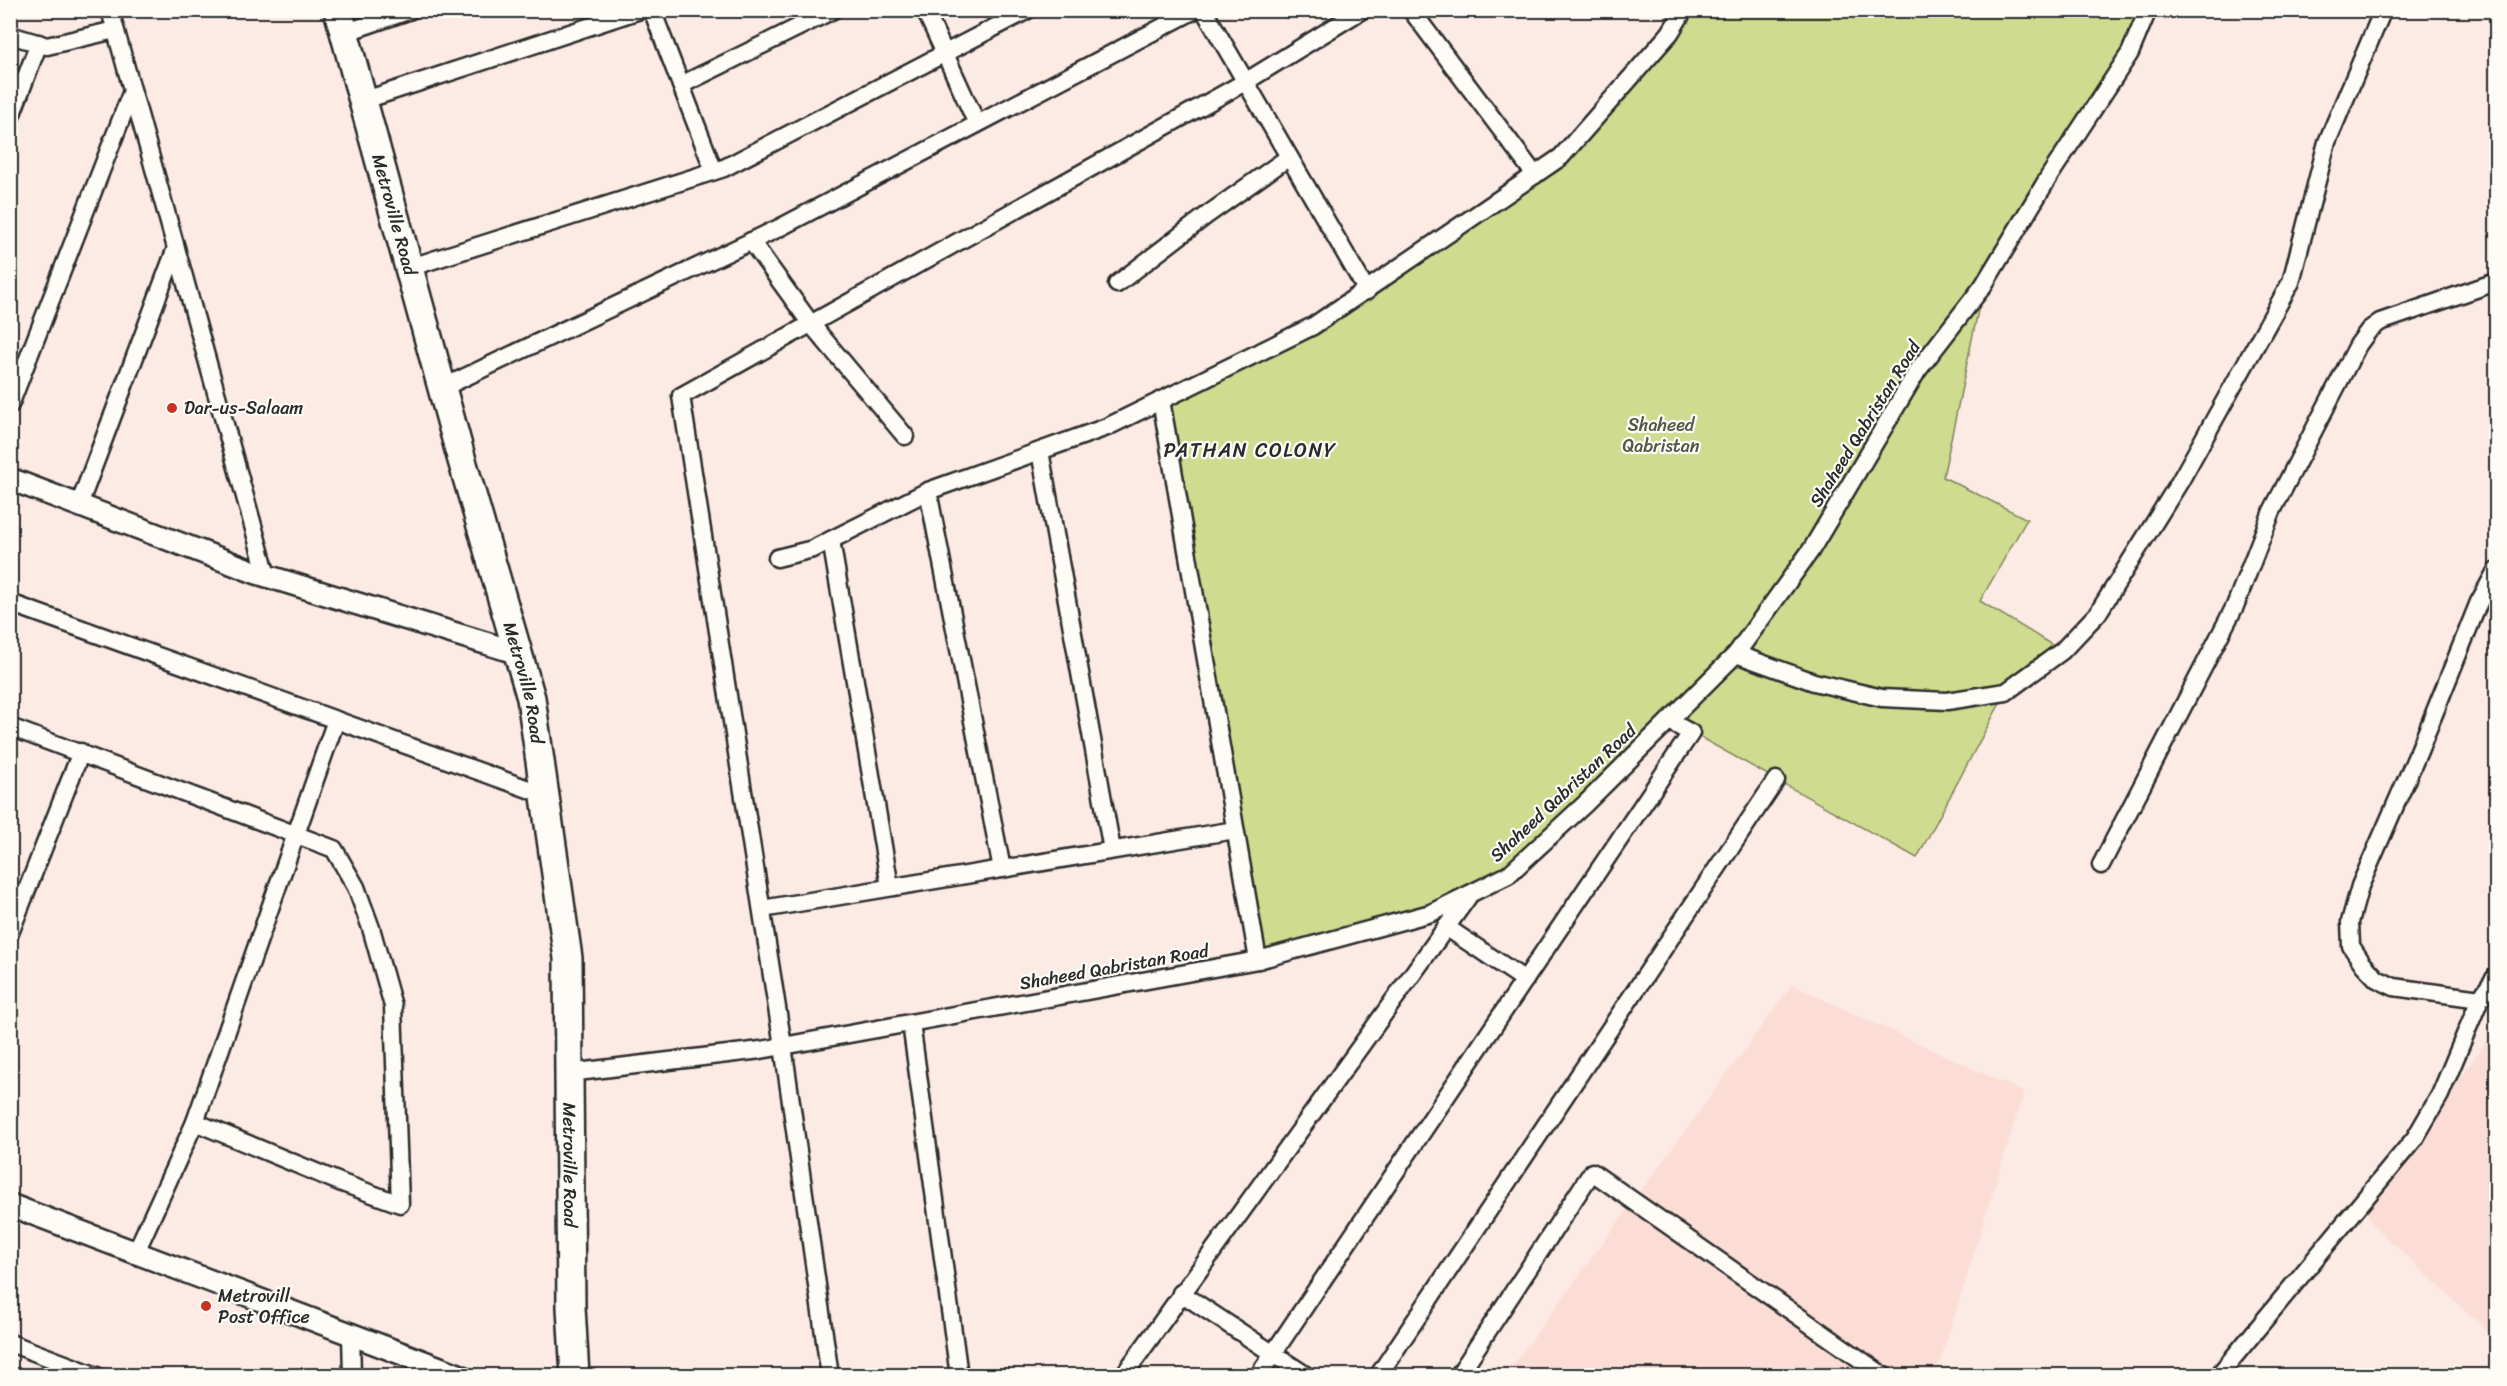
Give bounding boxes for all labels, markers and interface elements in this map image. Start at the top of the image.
street label: Metroville Road [362,150,427,280]
street label: Shaheed Qabristan Road [1801,333,1930,514]
place label: Dar-us-Salaam [184,392,303,424]
marker: Dar-us-Salaam [165,401,179,415]
park label: Shaheed Qabristan [1623,409,1700,462]
district label: PATHAN COLONY [1163,433,1337,468]
street label: Metroville Road [494,618,553,747]
street label: Shaheed Qabristan Road [1482,715,1645,870]
street label: Shaheed Qabristan Road [1017,934,1213,999]
street label: Metroville Road [553,1102,586,1229]
place label: Metrovill Post Office [218,1280,310,1333]
marker: Metrovill Post Office [199,1299,213,1313]

